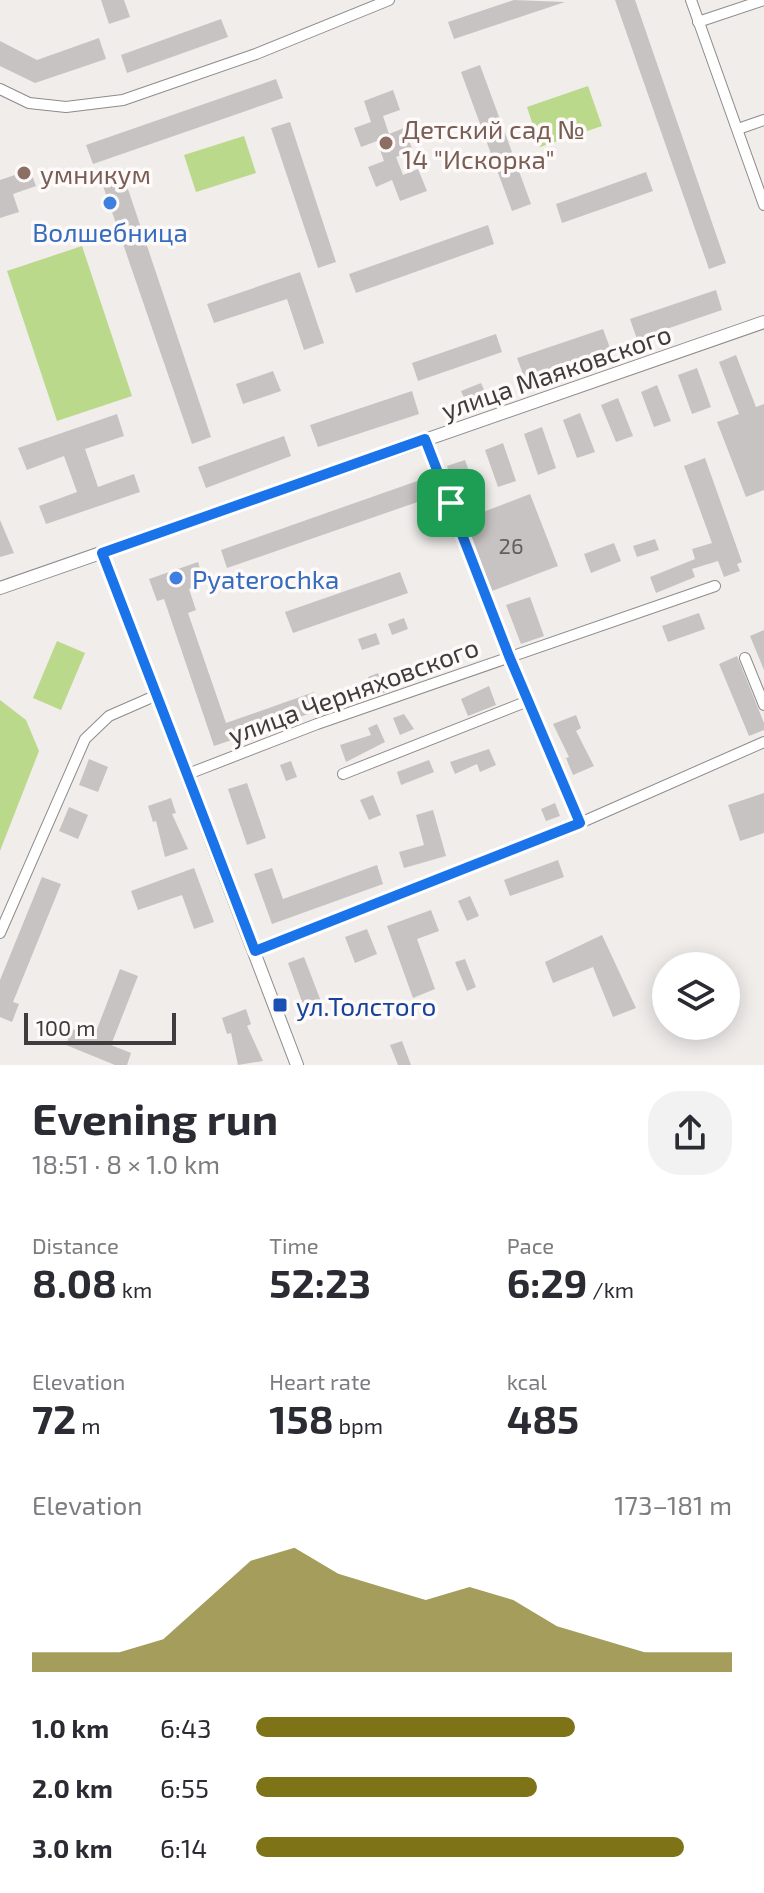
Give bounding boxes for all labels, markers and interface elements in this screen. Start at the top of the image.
place label: Детский сад № 14 "Искорка" [402,113,585,174]
marker: Детский сад № 14 "Искорка" [377,134,395,152]
place label: умникум [40,158,151,190]
marker: умникум [15,164,33,182]
marker: Волшебница [101,194,119,212]
place label: Волшебница [32,216,188,247]
street label: улица Маяковского [437,317,675,426]
pin [417,469,485,537]
icon: arrive [429,481,473,525]
house number: 26 [499,532,523,558]
place label: Pyaterochka [192,563,339,594]
marker: Pyaterochka [167,569,185,587]
street label: улица Черняховского [224,630,483,751]
map controls [652,952,740,1040]
button: layers [652,952,740,1040]
place label: ул.Толстого [296,990,436,1022]
marker: ул.Толстого [271,996,289,1014]
scale bar [24,1009,176,1045]
text: 100 m [36,1014,95,1040]
text: Evening run [32,1091,278,1144]
button: share [648,1091,732,1175]
text: 18:51 · 8 × 1.0 km [32,1148,220,1179]
text: Distance [32,1232,119,1258]
text: Time [269,1232,319,1258]
text: Pace [507,1232,554,1258]
text: 8.08 [32,1258,117,1306]
text: 52:23 [269,1258,371,1306]
text: 6:29 [507,1258,587,1306]
text: km [117,1276,152,1302]
text: /km [587,1276,634,1302]
text: Elevation [32,1368,125,1394]
text: Heart rate [269,1368,371,1394]
text: kcal [507,1368,547,1394]
text: 72 [32,1394,76,1442]
text: 158 [269,1394,334,1442]
text: 485 [507,1394,579,1442]
text: m [76,1412,101,1438]
text: bpm [334,1412,383,1438]
text: Elevation [32,1489,142,1520]
text: 173–181 m [614,1489,732,1520]
text: 1.0 km [32,1712,109,1743]
text: 6:43 [160,1712,211,1743]
text: 2.0 km [32,1772,113,1803]
text: 6:55 [160,1772,209,1803]
text: 3.0 km [32,1832,113,1863]
text: 6:14 [160,1832,207,1863]

